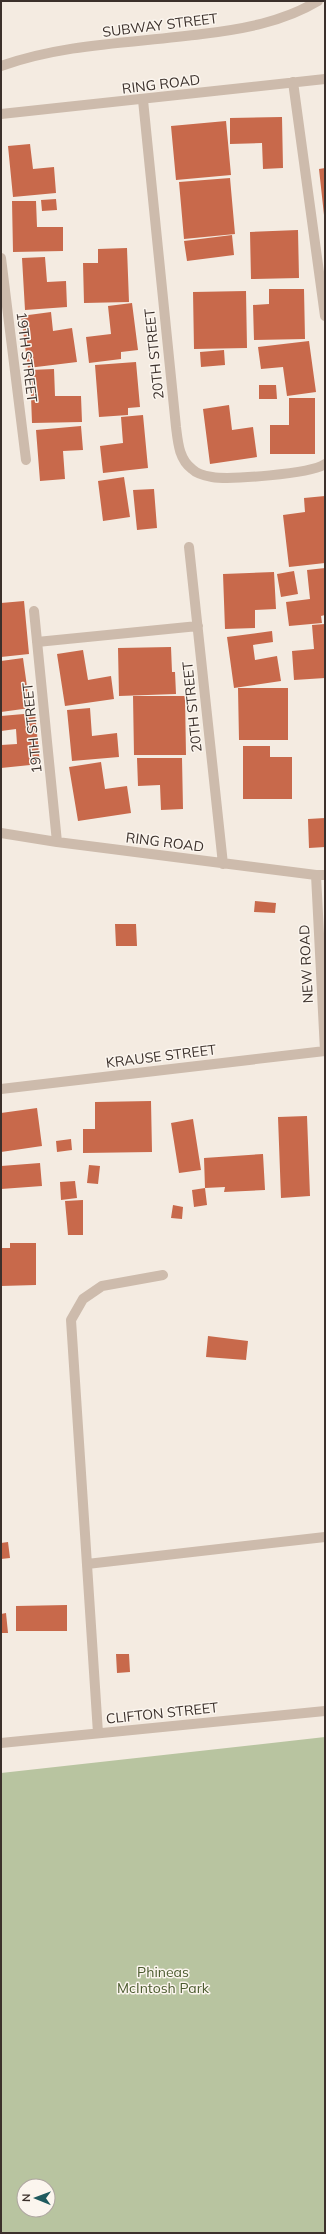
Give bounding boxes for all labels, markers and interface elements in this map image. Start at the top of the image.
street label: SUBWAY STREET [101,9,219,41]
street label: RING ROAD [121,70,201,98]
street label: 20TH STREET [140,307,168,400]
street label: 19TH STREET [13,311,42,404]
street label: 20TH STREET [178,660,206,753]
street label: 19TH STREET [18,681,46,774]
street label: RING ROAD [125,828,205,856]
street label: NEW ROAD [295,924,317,1004]
street label: KRAUSE STREET [105,1040,218,1072]
street label: CLIFTON STREET [105,1698,220,1728]
park label: Phineas McIntosh Park [117,1963,210,1997]
north arrow [16,2178,56,2218]
text: N [19,2194,33,2202]

